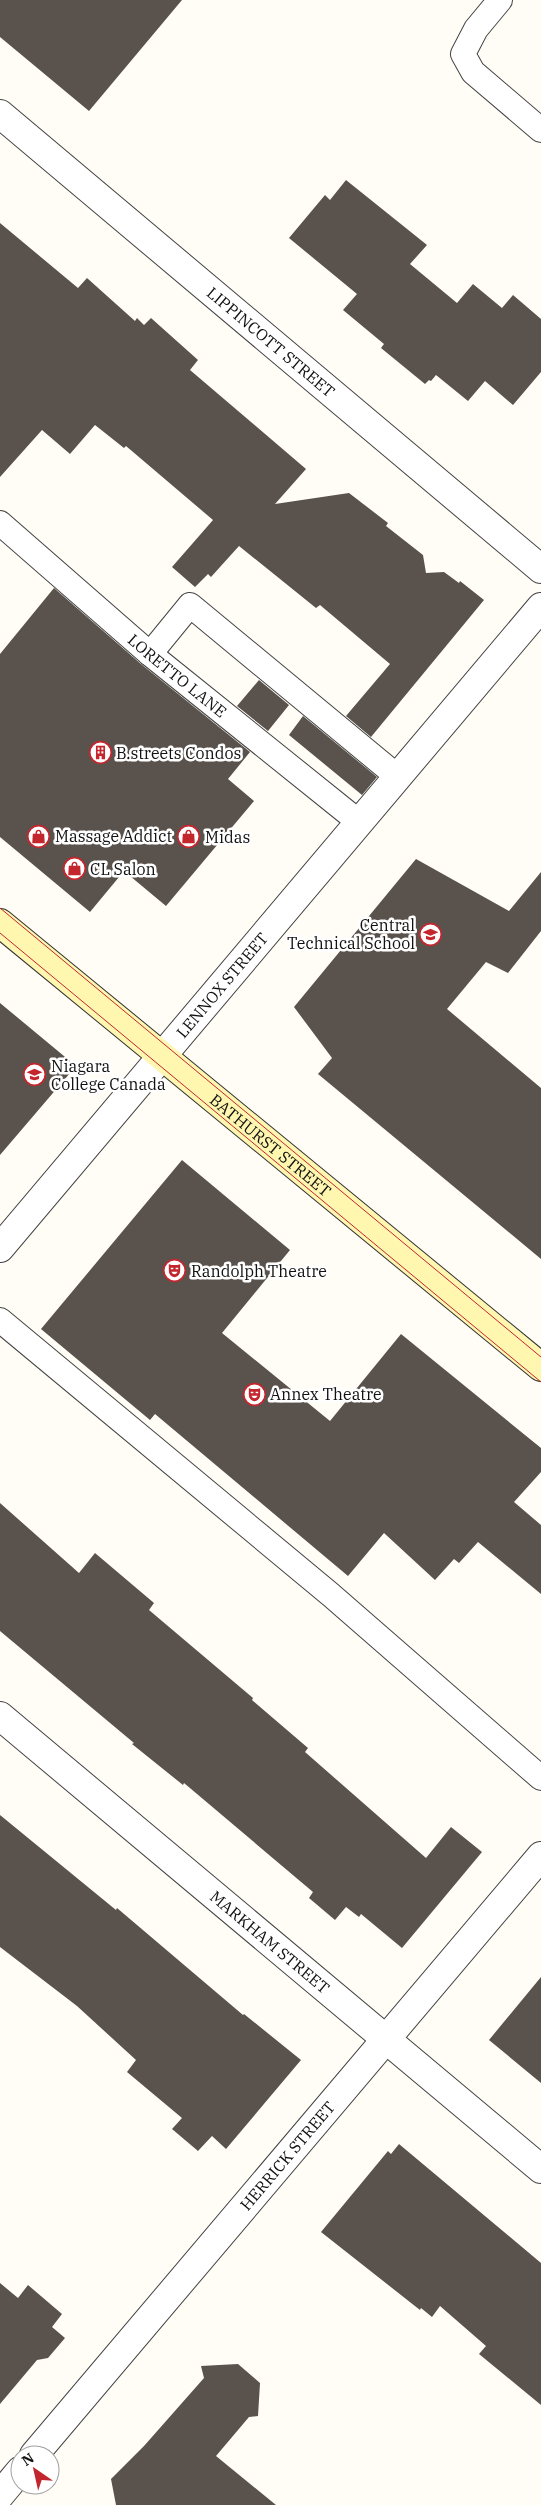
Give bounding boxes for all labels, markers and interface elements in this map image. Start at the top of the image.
street label: LIPPINCOTT STREET [203,282,339,401]
street label: LORETTO LANE [124,629,231,722]
building icon: B.streets Condos [88,741,112,765]
place label: B.streets Condos [116,743,241,763]
shop icon: Massage Addict [27,824,51,848]
shop icon: Midas [177,825,201,849]
place label: Massage Addict [55,826,172,846]
place label: Midas [205,827,250,847]
shop icon: CL Salon [62,857,86,881]
place label: CL Salon [90,859,156,879]
place label: Central Technical School [287,915,415,953]
school or university icon: Central Technical School [419,922,443,946]
street label: LENNOX STREET [172,928,272,1042]
place label: Niagara College Canada [51,1056,166,1094]
school or university icon: Niagara College Canada [23,1063,47,1087]
street label: BATHURST STREET [206,1089,335,1201]
theatre icon: Randolph Theatre [163,1259,187,1283]
place label: Randolph Theatre [191,1261,327,1281]
theatre icon: Annex Theatre [242,1382,266,1406]
place label: Annex Theatre [270,1384,382,1404]
street label: MARKHAM STREET [206,1886,334,1998]
street label: HERRICK STREET [235,2097,339,2214]
north arrow [10,2445,60,2495]
text: N [18,2449,37,2470]

